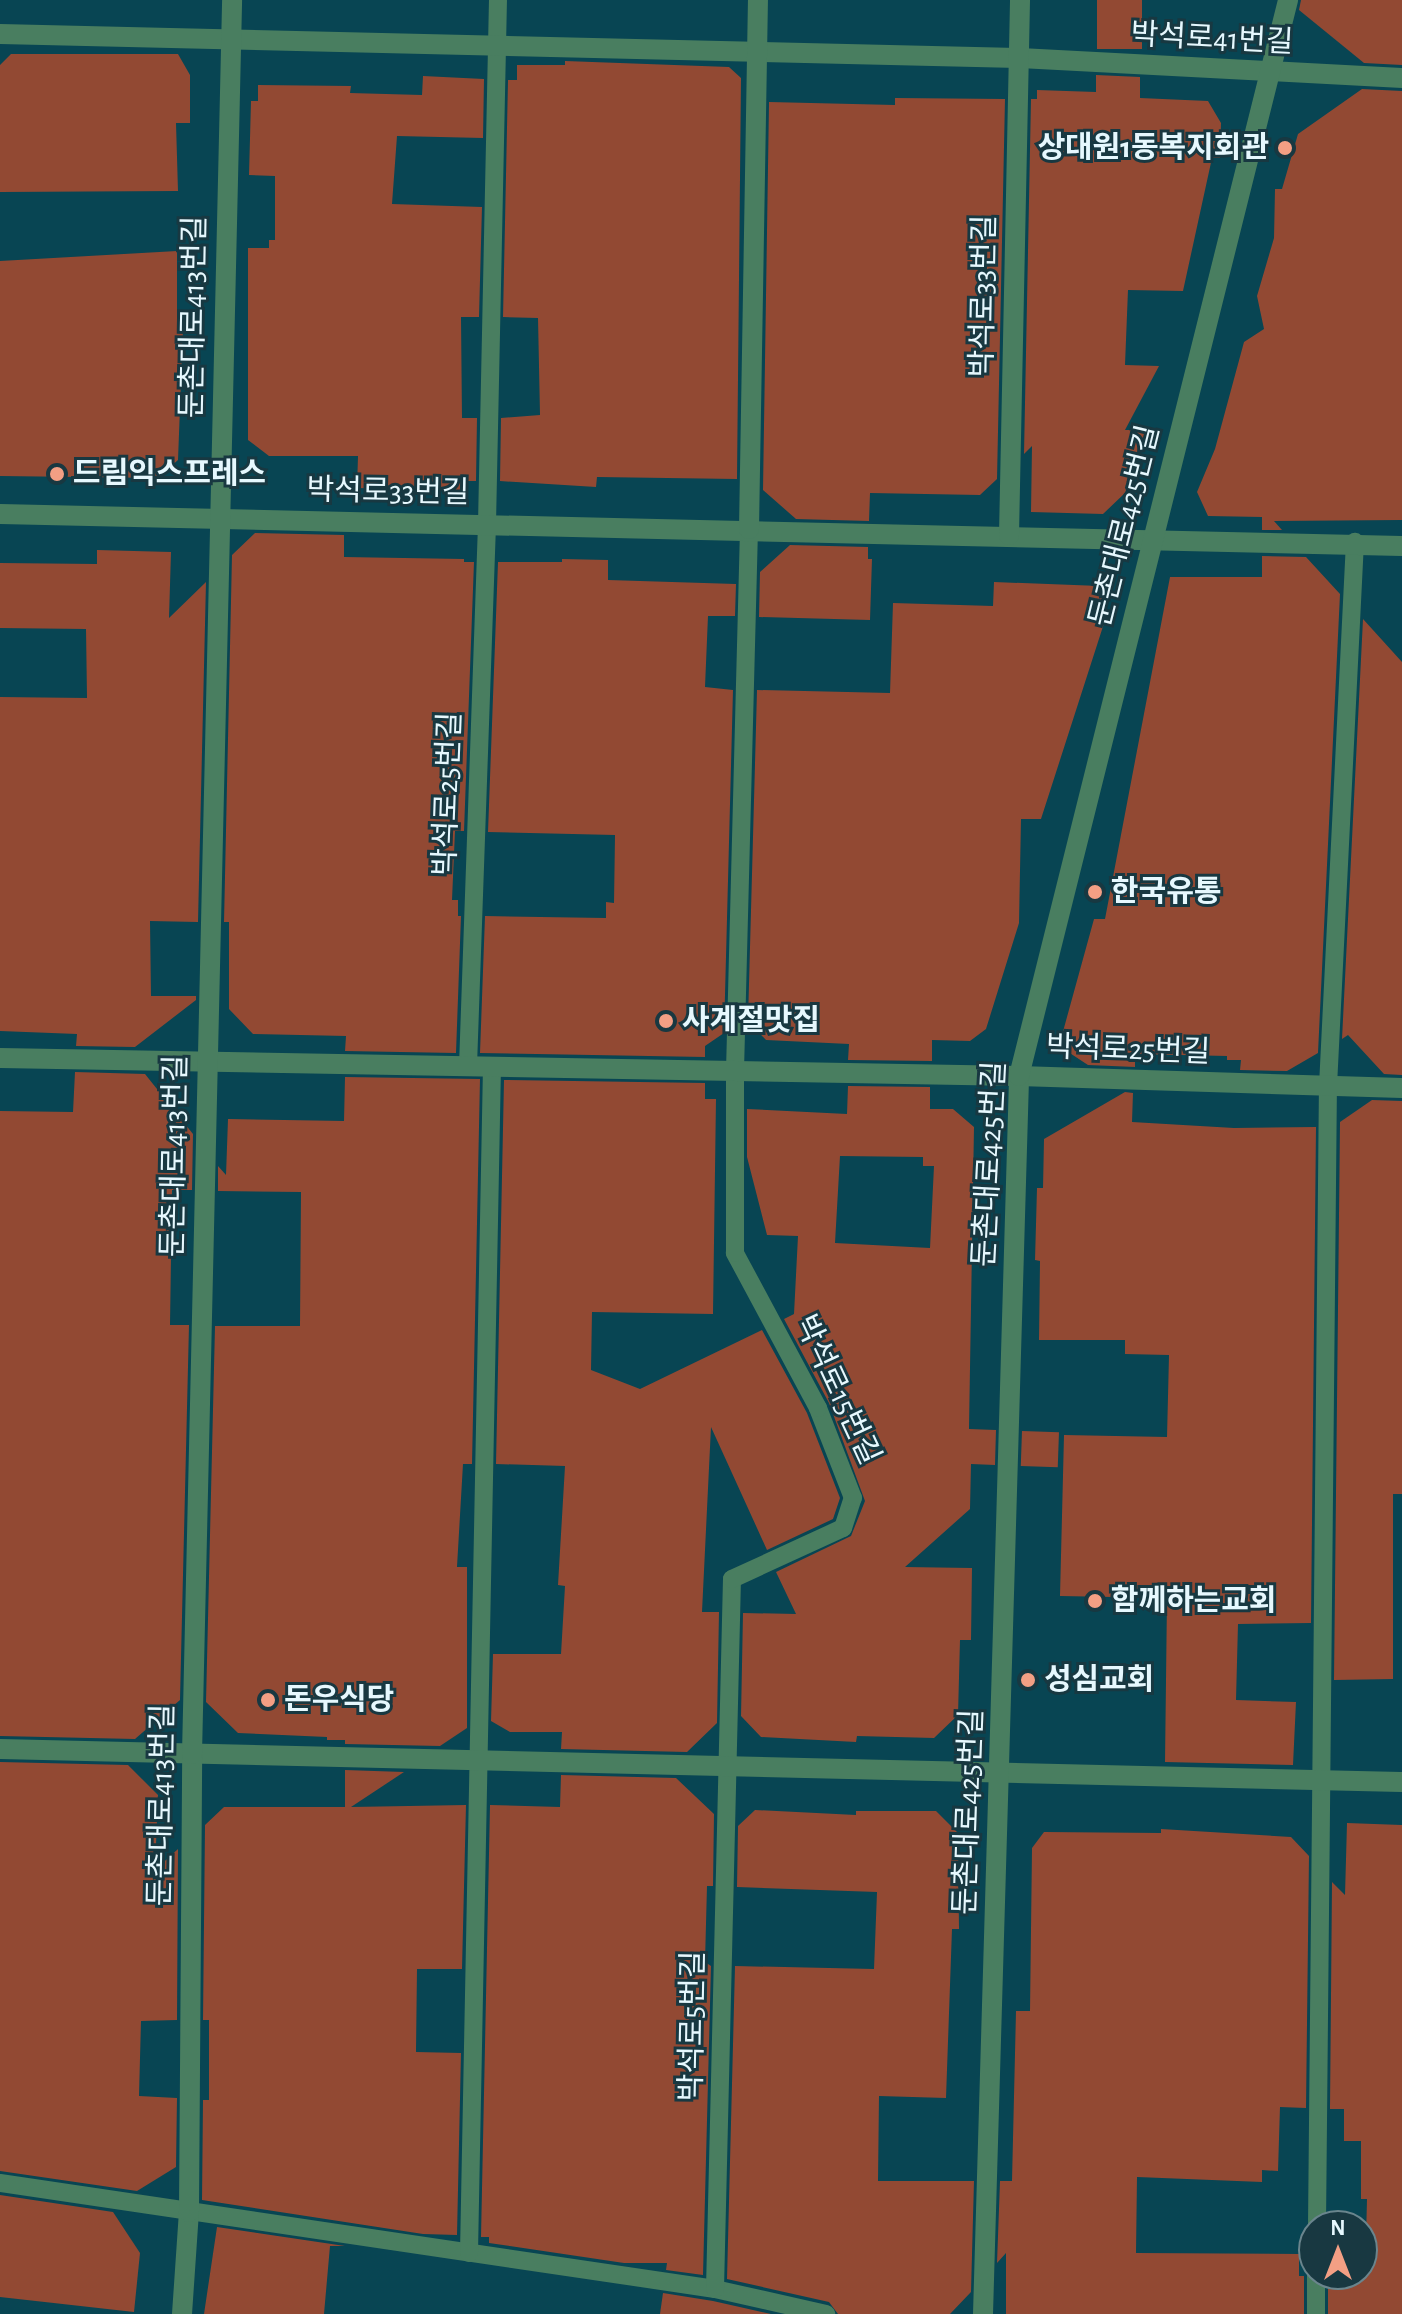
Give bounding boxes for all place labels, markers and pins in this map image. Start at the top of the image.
place label: 상대원1동복지회관 [1037,130,1269,166]
marker: 상대원1동복지회관 [1276,139,1294,157]
place label: 드림익스프레스 [73,456,266,492]
marker: 드림익스프레스 [48,465,66,483]
place label: 한국유통 [1111,874,1221,910]
marker: 한국유통 [1086,883,1104,901]
place label: 사계절맛집 [682,1003,820,1039]
marker: 사계절맛집 [657,1012,675,1030]
place label: 함께하는교회 [1111,1583,1277,1619]
marker: 함께하는교회 [1086,1592,1104,1610]
place label: 성심교회 [1044,1662,1154,1698]
marker: 성심교회 [1019,1671,1037,1689]
place label: 돈우식당 [284,1682,394,1718]
marker: 돈우식당 [259,1691,277,1709]

